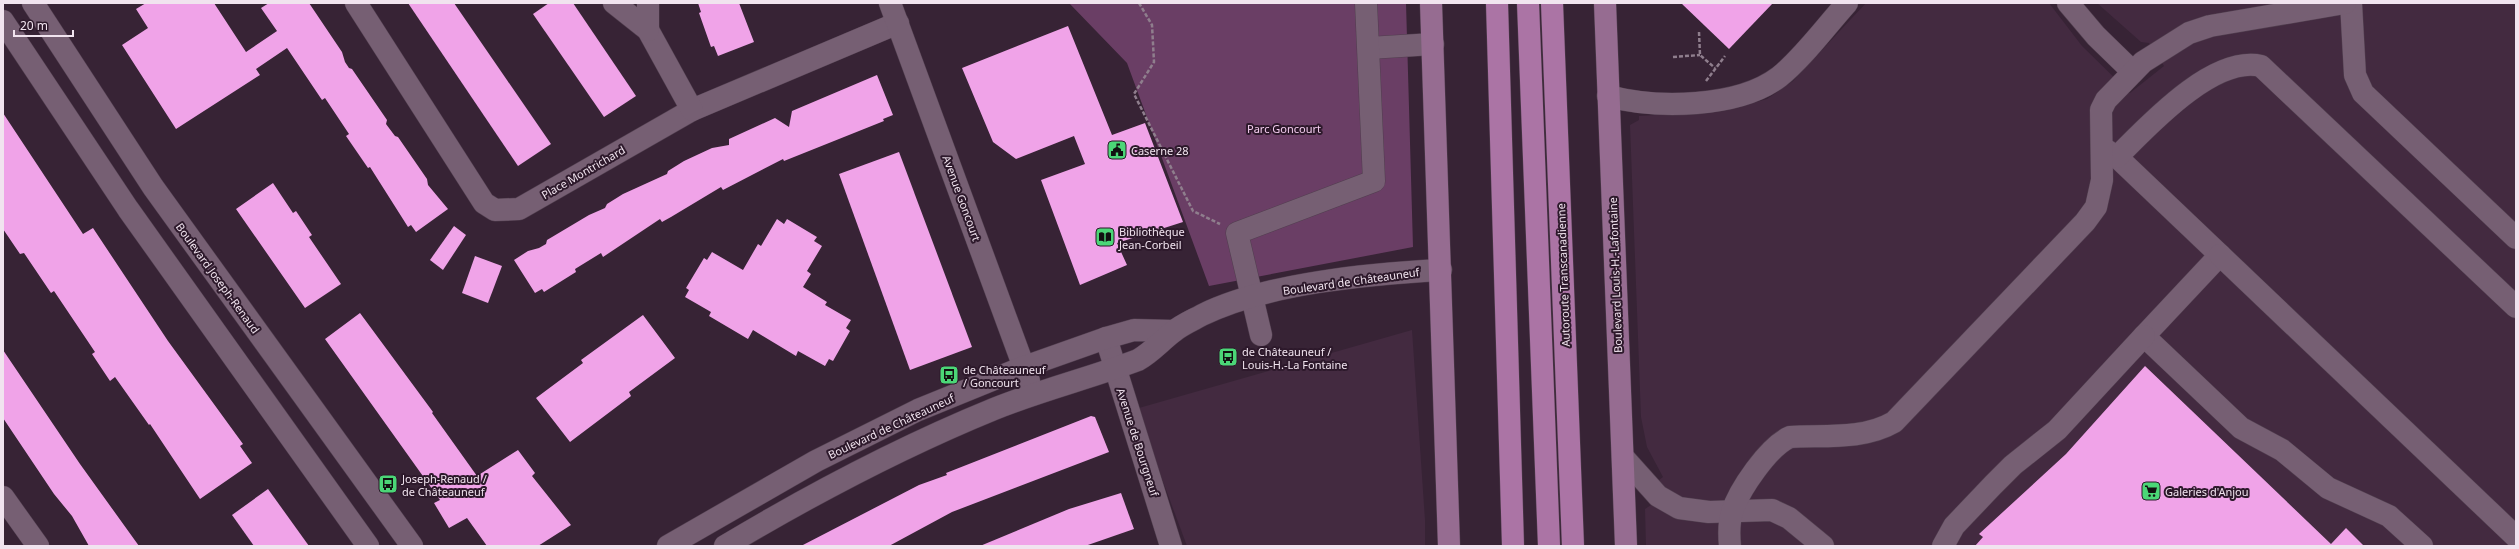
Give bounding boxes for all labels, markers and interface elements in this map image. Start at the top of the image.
scale bar [14,12,73,38]
text: 20 m [20,17,48,34]
park label: Parc Goncourt [1247,121,1321,136]
public building icon: Caserne 28 [1106,139,1128,161]
street label: Place Montrichard [538,142,628,202]
place label: Caserne 28 [1131,143,1189,158]
street label: Avenue Goncourt [940,153,984,243]
street label: Boulevard Louis-H.-Lafontaine [1605,197,1625,353]
street label: Autoroute Transcanadienne [1553,203,1573,347]
street label: Boulevard Joseph-Renaud [173,220,263,336]
place label: Bibliothèque Jean-Corbeil [1118,224,1185,252]
library icon: Bibliothèque Jean-Corbeil [1094,226,1116,248]
street label: Boulevard de Châteauneuf [1282,264,1421,298]
place label: de Châteauneuf / Louis-H.-La Fontaine [1242,344,1347,372]
bus stop icon: de Châteauneuf / Louis-H.-La Fontaine [1217,346,1239,368]
place label: de Châteauneuf / Goncourt [963,362,1047,390]
bus stop icon: de Châteauneuf / Goncourt [938,364,960,386]
street label: Avenue de Bourgneuf [1113,386,1163,499]
street label: Boulevard de Châteauneuf [825,390,958,462]
place label: Joseph-Renaud / de Châteauneuf [401,471,487,499]
bus stop icon: Joseph-Renaud / de Châteauneuf [377,473,399,495]
supermarket icon: Galeries d'Anjou [2140,480,2162,502]
place label: Galeries d'Anjou [2165,484,2249,499]

